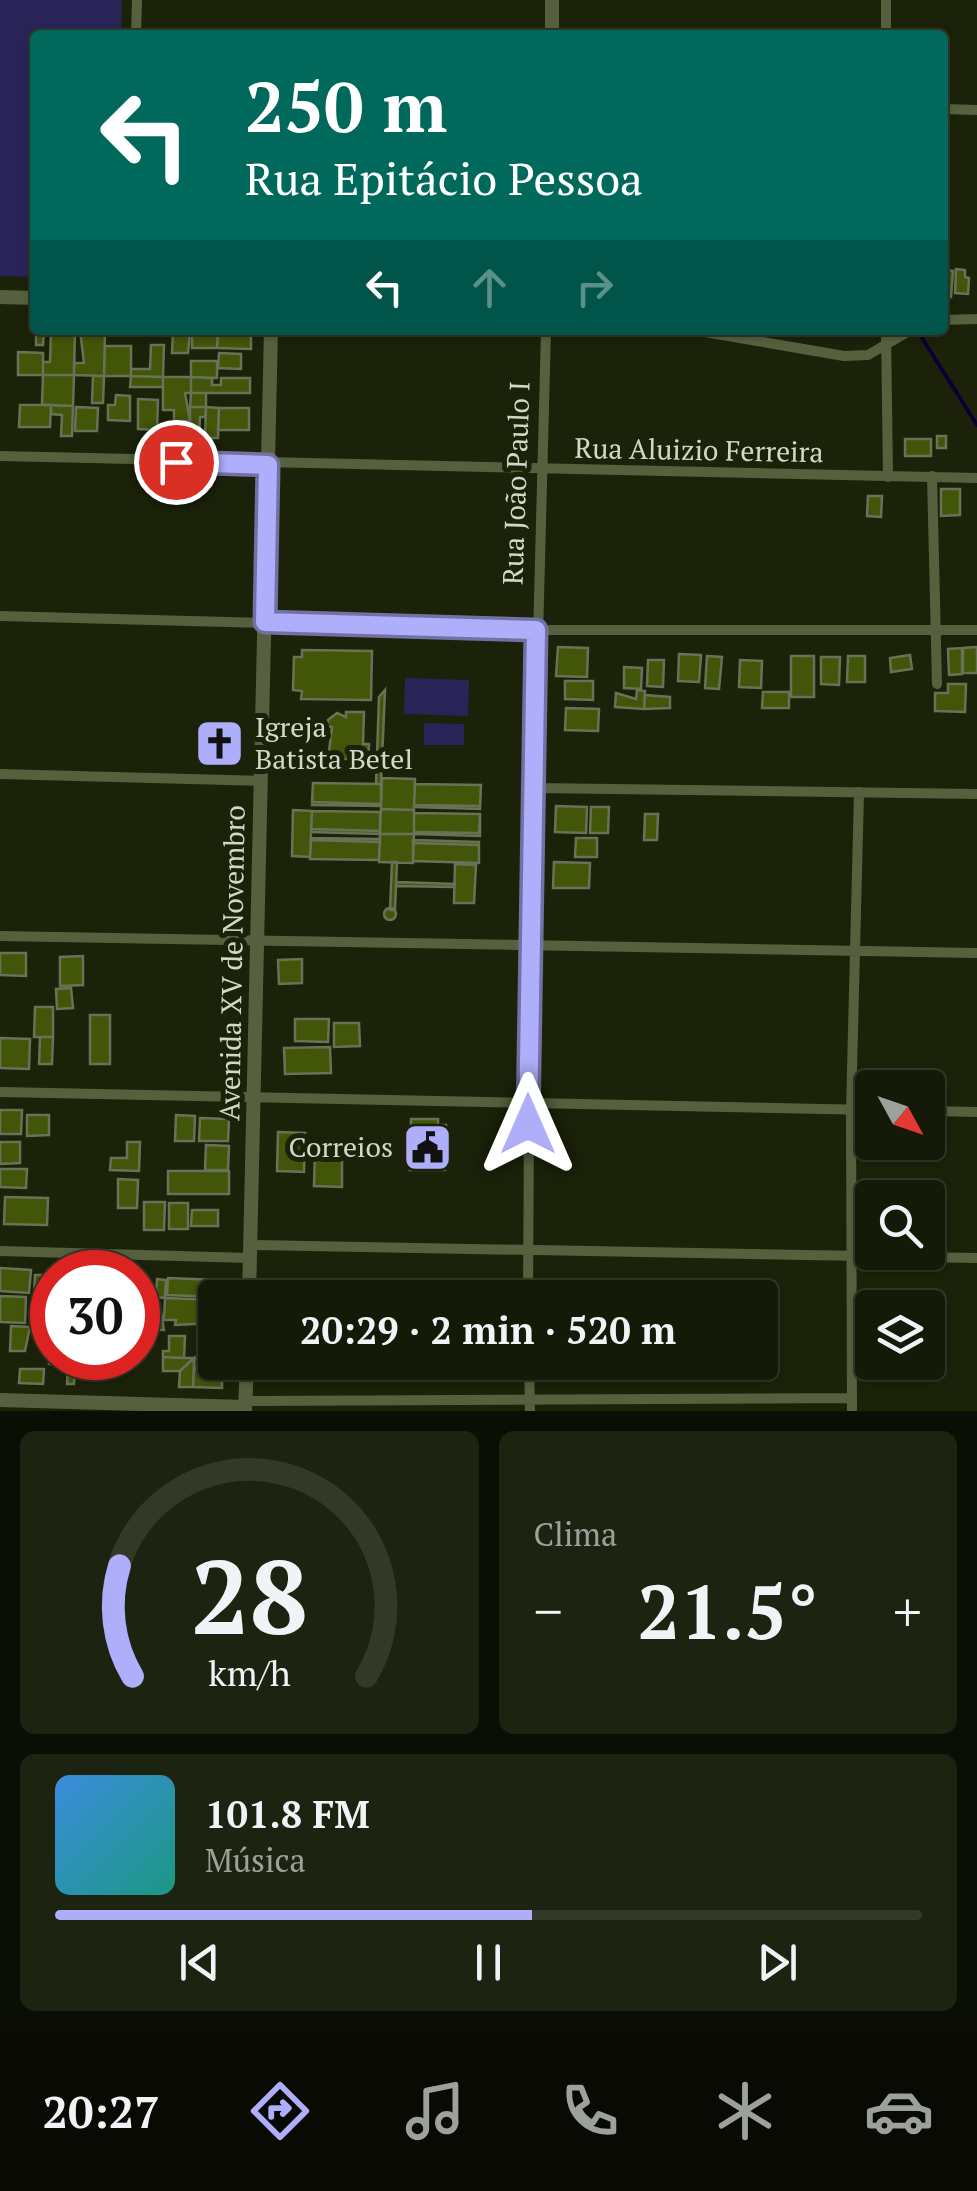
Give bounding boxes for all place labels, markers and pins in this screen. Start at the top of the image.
pin [134,420,219,505]
place label: Igreja Batista Betel [255,708,413,777]
church icon: Igreja Batista Betel [194,717,246,769]
public building icon: Correios [402,1121,454,1173]
place label: Correios [289,1128,393,1165]

